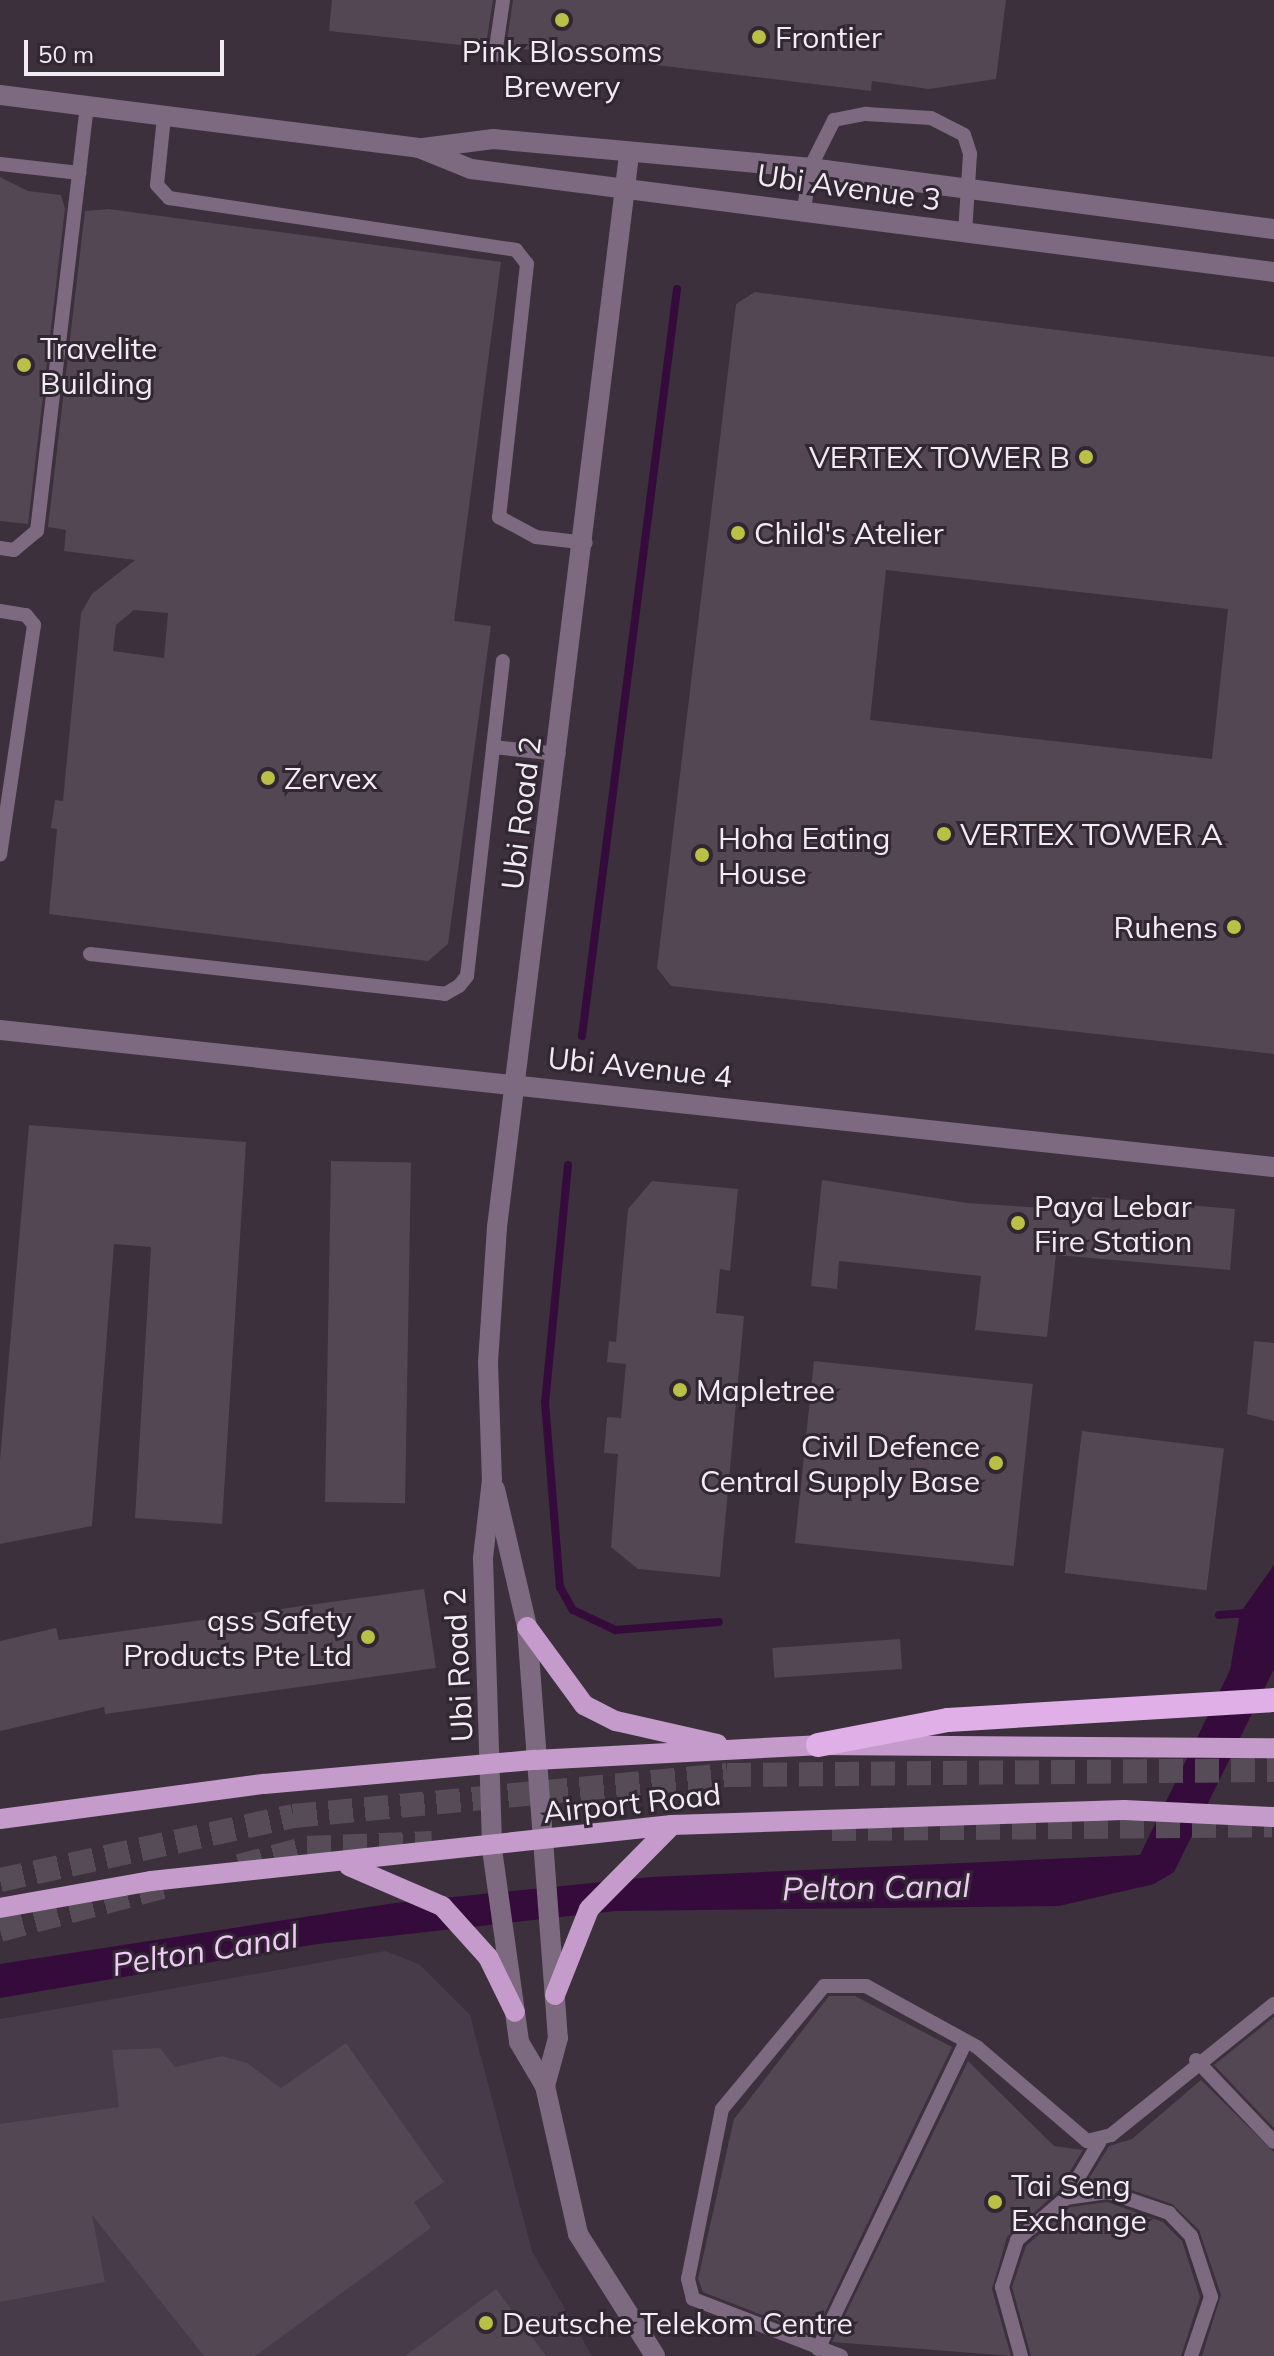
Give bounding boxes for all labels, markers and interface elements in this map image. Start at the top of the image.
marker: Pink Blossoms Brewery [553,11,571,29]
place label: Frontier [775,19,882,55]
scale bar [28,24,228,74]
marker: Frontier [750,28,768,46]
place label: Pink Blossoms Brewery [462,33,662,104]
text: 50 m [38,39,94,69]
street label: Ubi Avenue 3 [755,156,943,218]
place label: Travelite Building [40,330,157,400]
marker: Travelite Building [15,356,33,374]
place label: VERTEX TOWER B [809,439,1070,475]
marker: VERTEX TOWER B [1077,448,1095,466]
place label: Child's Atelier [754,515,944,551]
marker: Child's Atelier [729,524,747,542]
street label: Ubi Road 2 [494,734,548,892]
place label: Zervex [284,760,377,796]
marker: Zervex [259,769,277,787]
place label: VERTEX TOWER A [960,816,1223,852]
place label: Hoha Eating House [718,820,890,890]
marker: VERTEX TOWER A [935,825,953,843]
marker: Hoha Eating House [693,846,711,864]
place label: Ruhens [1114,909,1218,945]
marker: Ruhens [1225,918,1243,936]
street label: Ubi Avenue 4 [546,1039,734,1095]
place label: Paya Lebar Fire Station [1034,1188,1192,1258]
marker: Paya Lebar Fire Station [1009,1214,1027,1232]
place label: Mapletree [696,1372,835,1408]
marker: Mapletree [671,1381,689,1399]
place label: Civil Defence Central Supply Base [700,1428,980,1498]
marker: Civil Defence Central Supply Base [987,1454,1005,1472]
street label: Ubi Road 2 [436,1587,480,1743]
place label: qss Safety Products Pte Ltd [123,1602,352,1672]
marker: qss Safety Products Pte Ltd [359,1628,377,1646]
street label: Airport Road [541,1776,723,1830]
water label: Pelton Canal [782,1866,970,1908]
water label: Pelton Canal [109,1916,301,1984]
place label: Tai Seng Exchange [1011,2167,1147,2238]
marker: Tai Seng Exchange [986,2193,1004,2211]
place label: Deutsche Telekom Centre [502,2305,853,2341]
marker: Deutsche Telekom Centre [477,2314,495,2332]

